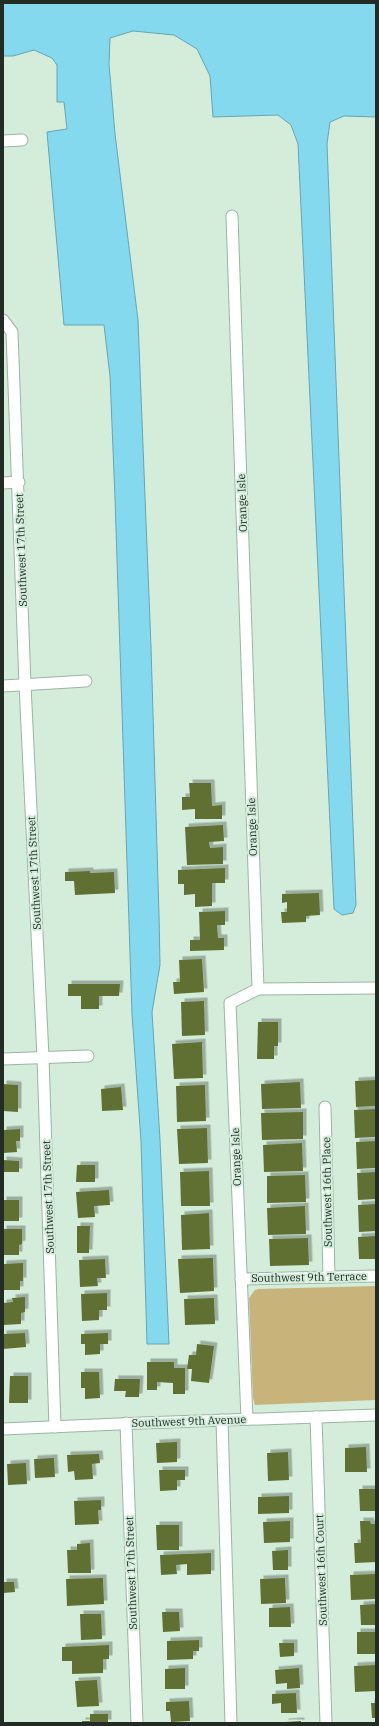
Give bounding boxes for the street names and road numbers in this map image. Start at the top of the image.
street label: Orange Isle [234,473,250,532]
street label: Southwest 17th Street [12,493,30,607]
street label: Orange Isle [244,797,260,856]
street label: Southwest 17th Street [24,816,44,930]
street label: Orange Isle [228,1127,244,1186]
street label: Southwest 16th Place [319,1137,335,1247]
street label: Southwest 17th Street [39,1140,57,1254]
street label: Southwest 9th Terrace [251,1269,367,1285]
street label: Southwest 9th Avenue [131,1412,247,1430]
street label: Southwest 16th Court [312,1514,330,1626]
street label: Southwest 17th Street [122,1516,140,1630]

